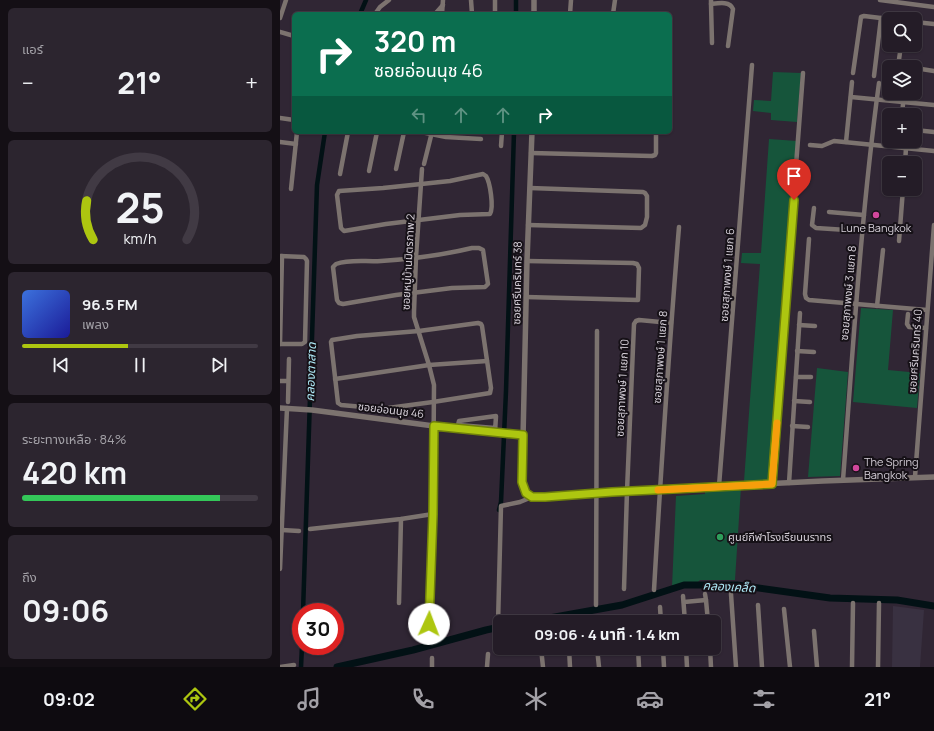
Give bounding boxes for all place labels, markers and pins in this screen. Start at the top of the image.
pin [777,159,811,200]
marker: Lune Bangkok [871,210,881,220]
place label: Lune Bangkok [841,220,912,235]
place label: The Spring Bangkok [864,454,919,482]
marker: The Spring Bangkok [851,463,861,473]
place label: ศูนย์กีฬาโรงเรียนนราทร [728,529,832,544]
marker: ศูนย์กีฬาโรงเรียนนราทร [715,532,725,542]

